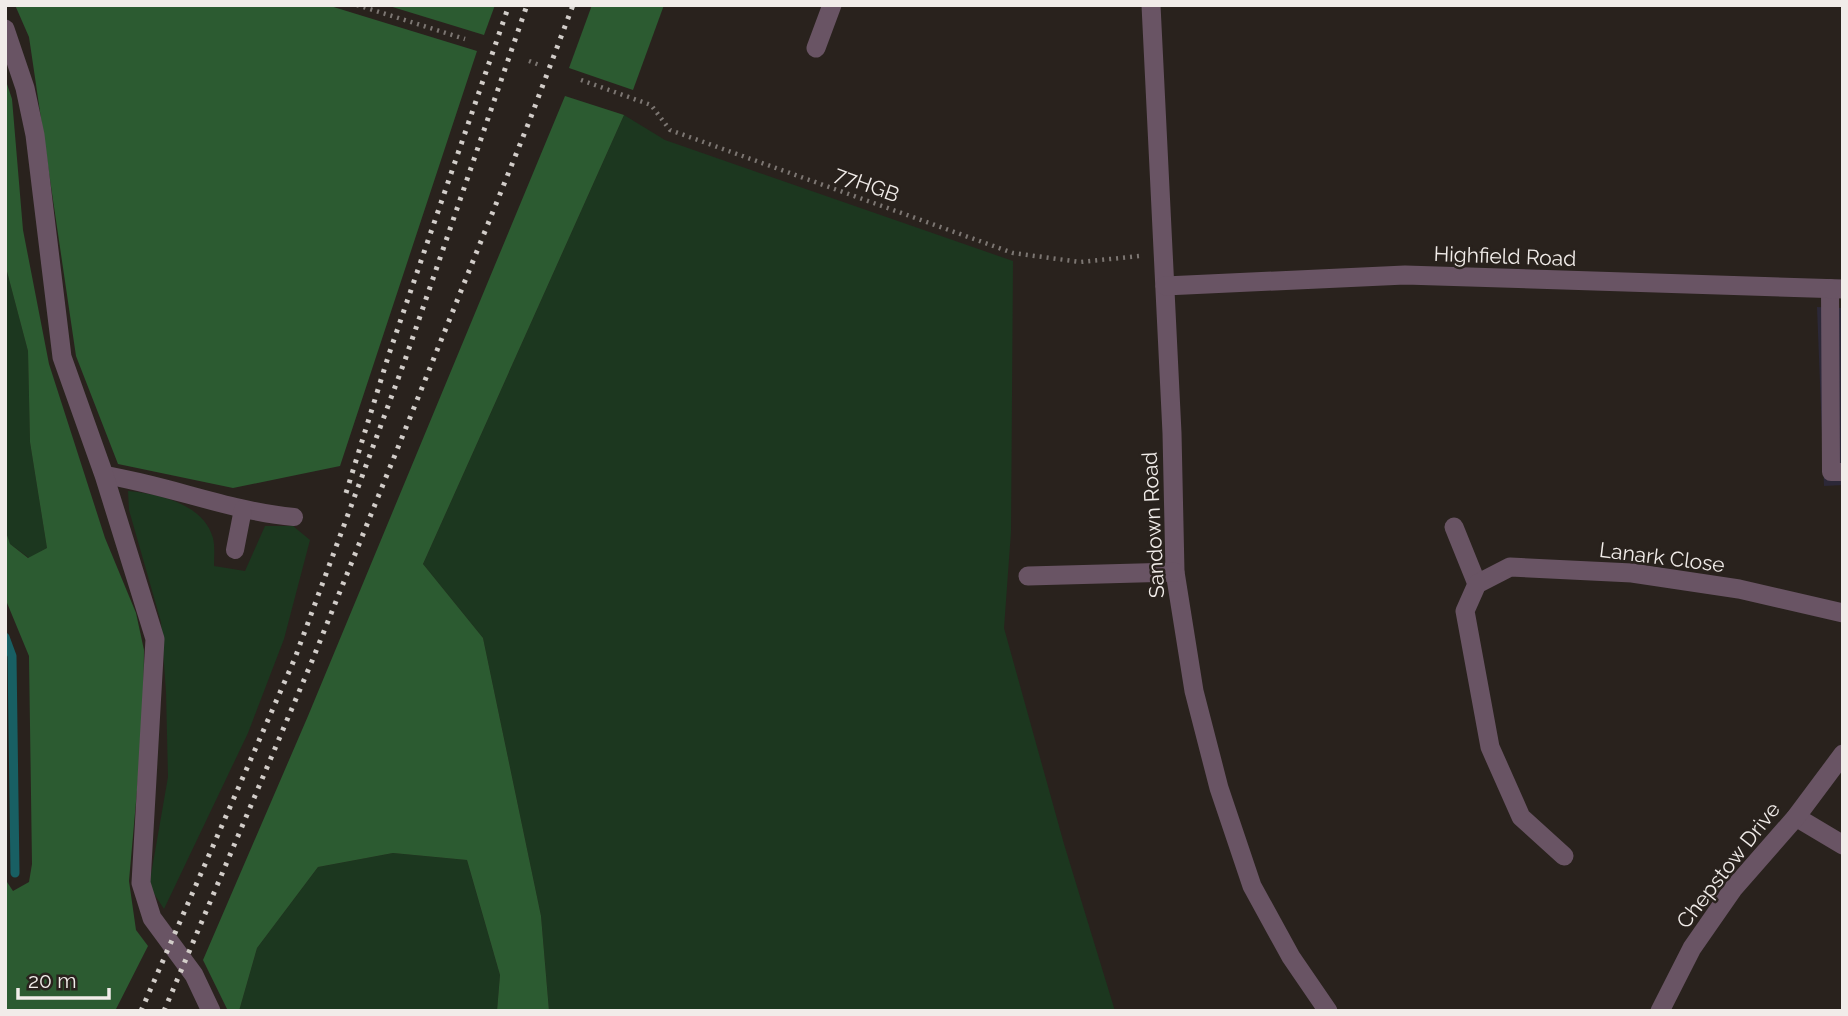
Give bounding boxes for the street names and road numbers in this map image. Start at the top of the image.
street label: 77HGB [831,161,903,207]
street label: Highfield Road [1433,241,1577,271]
street label: Sandown Road [1137,451,1169,599]
street label: Lanark Close [1598,537,1726,577]
street label: Chepstow Drive [1671,797,1785,933]

